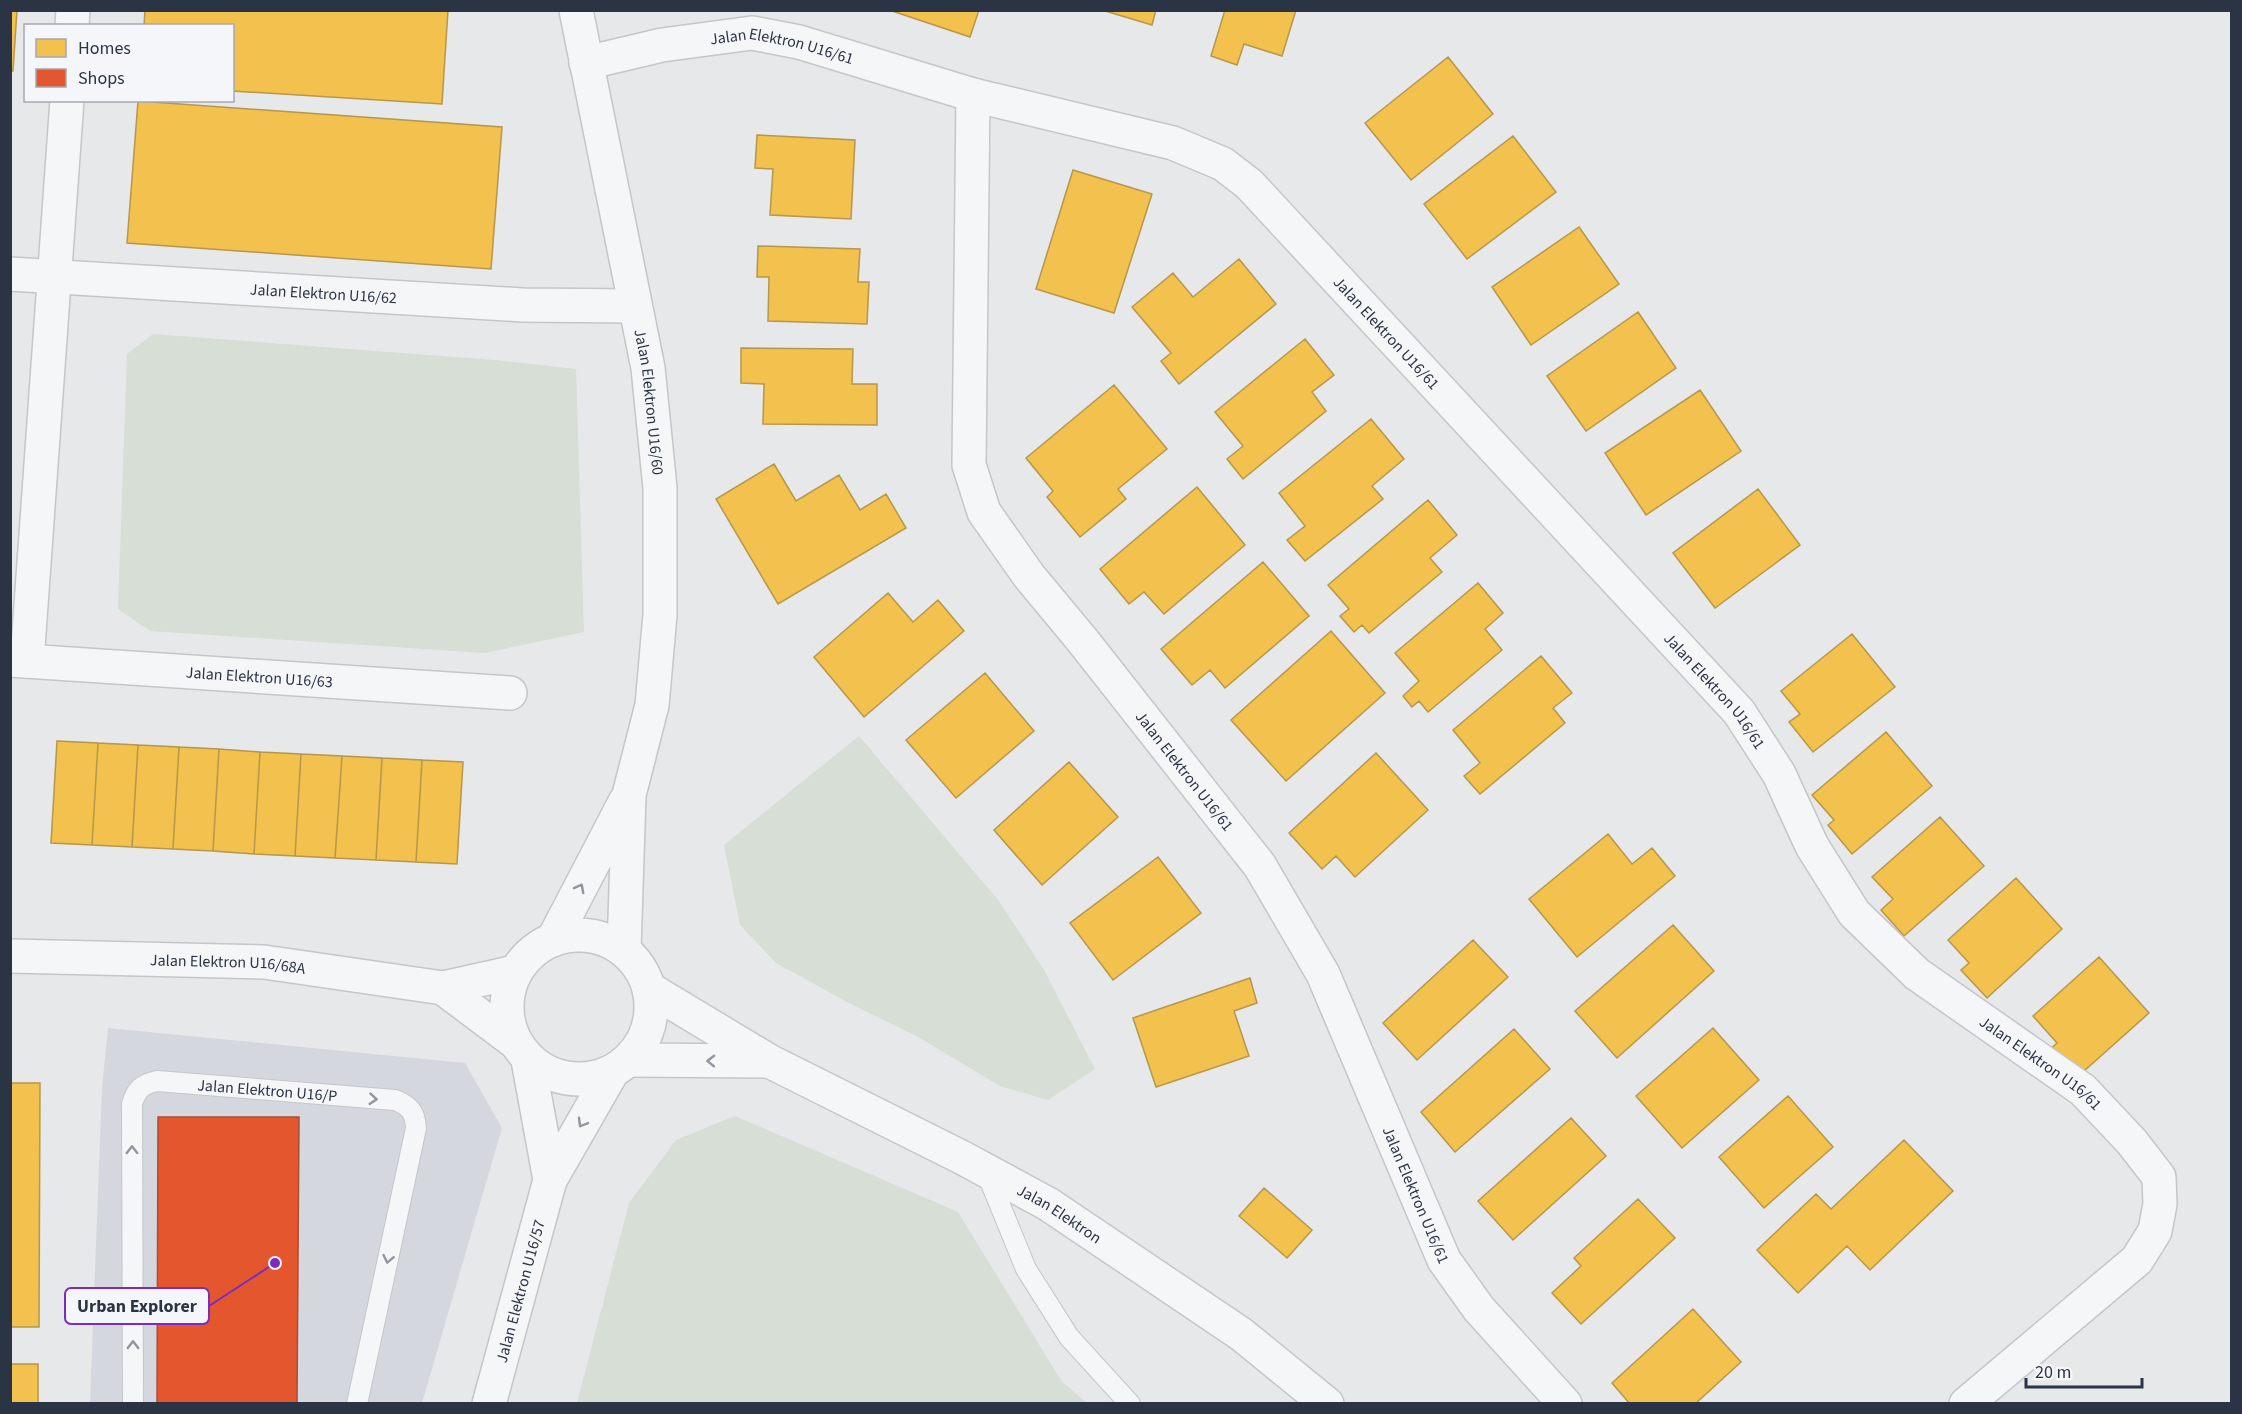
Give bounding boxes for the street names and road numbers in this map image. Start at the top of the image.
street label: Jalan Elektron U16/61 [709,23,856,70]
street label: Jalan Elektron U16/61 [1328,272,1444,395]
street label: Jalan Elektron U16/62 [249,279,398,309]
street label: Jalan Elektron U16/60 [628,327,669,476]
street label: Jalan Elektron U16/61 [1659,628,1770,754]
street label: Jalan Elektron U16/63 [185,662,334,693]
street label: Jalan Elektron U16/61 [1130,707,1238,836]
street label: Jalan Elektron U16/68A [150,949,307,980]
street label: Jalan Elektron U16/61 [1975,1011,2107,1115]
street label: Jalan Elektron U16/P [196,1074,338,1107]
street label: Jalan Elektron U16/61 [1377,1123,1454,1267]
street label: Jalan Elektron [1013,1179,1106,1249]
street label: Jalan Elektron U16/57 [491,1217,551,1365]

